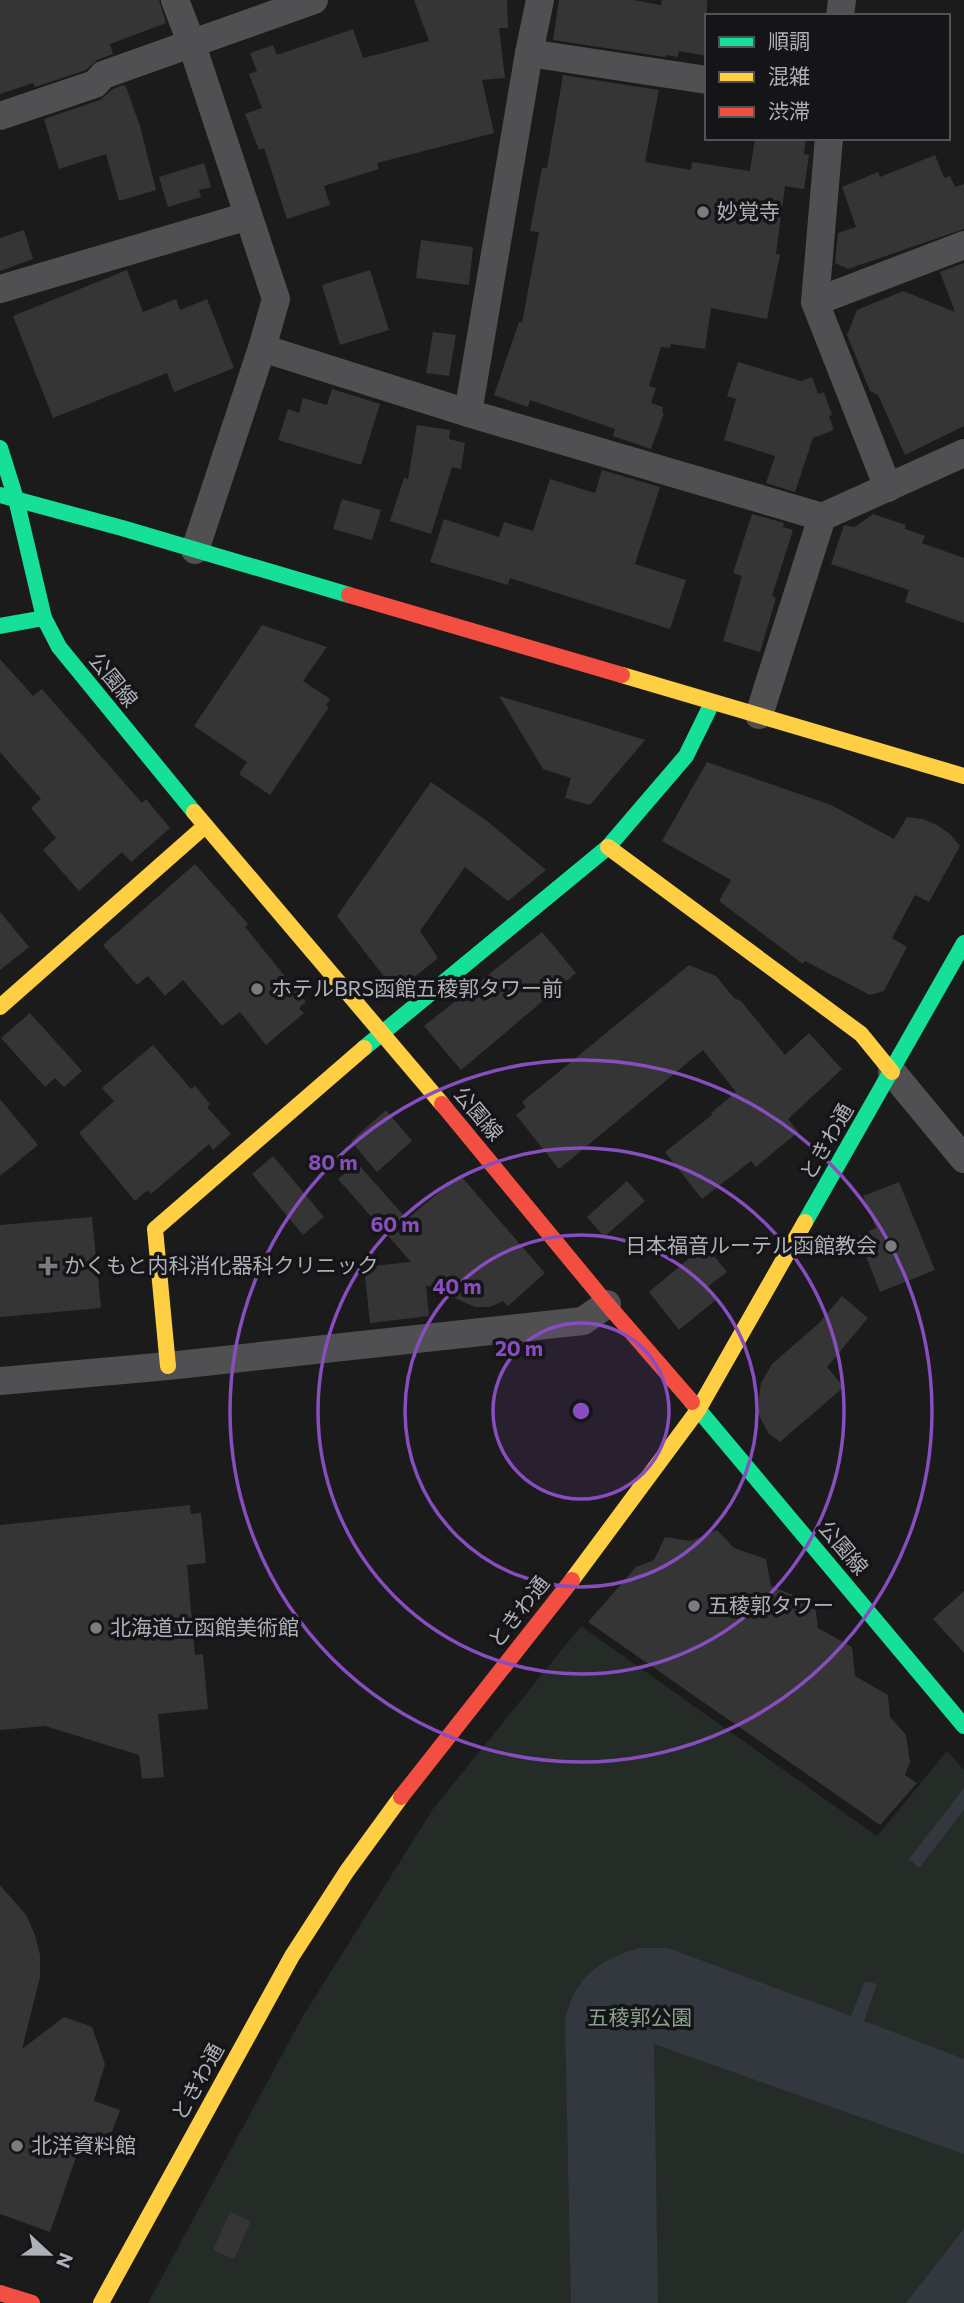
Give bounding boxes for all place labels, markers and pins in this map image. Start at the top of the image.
place label: 妙覚寺 [717,198,780,223]
marker: 妙覚寺 [695,204,711,220]
place label: ホテルBRS函館五稜郭タワー前 [271,975,563,1000]
marker: ホテルBRS函館五稜郭タワー前 [249,981,265,997]
place label: 日本福音ルーテル函館教会 [625,1232,877,1257]
marker: 日本福音ルーテル函館教会 [883,1238,899,1254]
place label: かくもと内科消化器科クリニック [64,1252,379,1277]
marker: かくもと内科消化器科クリニック [38,1256,58,1276]
centre of rings [569,1399,593,1423]
place label: 五稜郭タワー [708,1592,834,1617]
marker: 五稜郭タワー [686,1598,702,1614]
place label: 北海道立函館美術館 [110,1614,299,1639]
marker: 北海道立函館美術館 [88,1620,104,1636]
place label: 北洋資料館 [31,2132,136,2157]
marker: 北洋資料館 [9,2138,25,2154]

